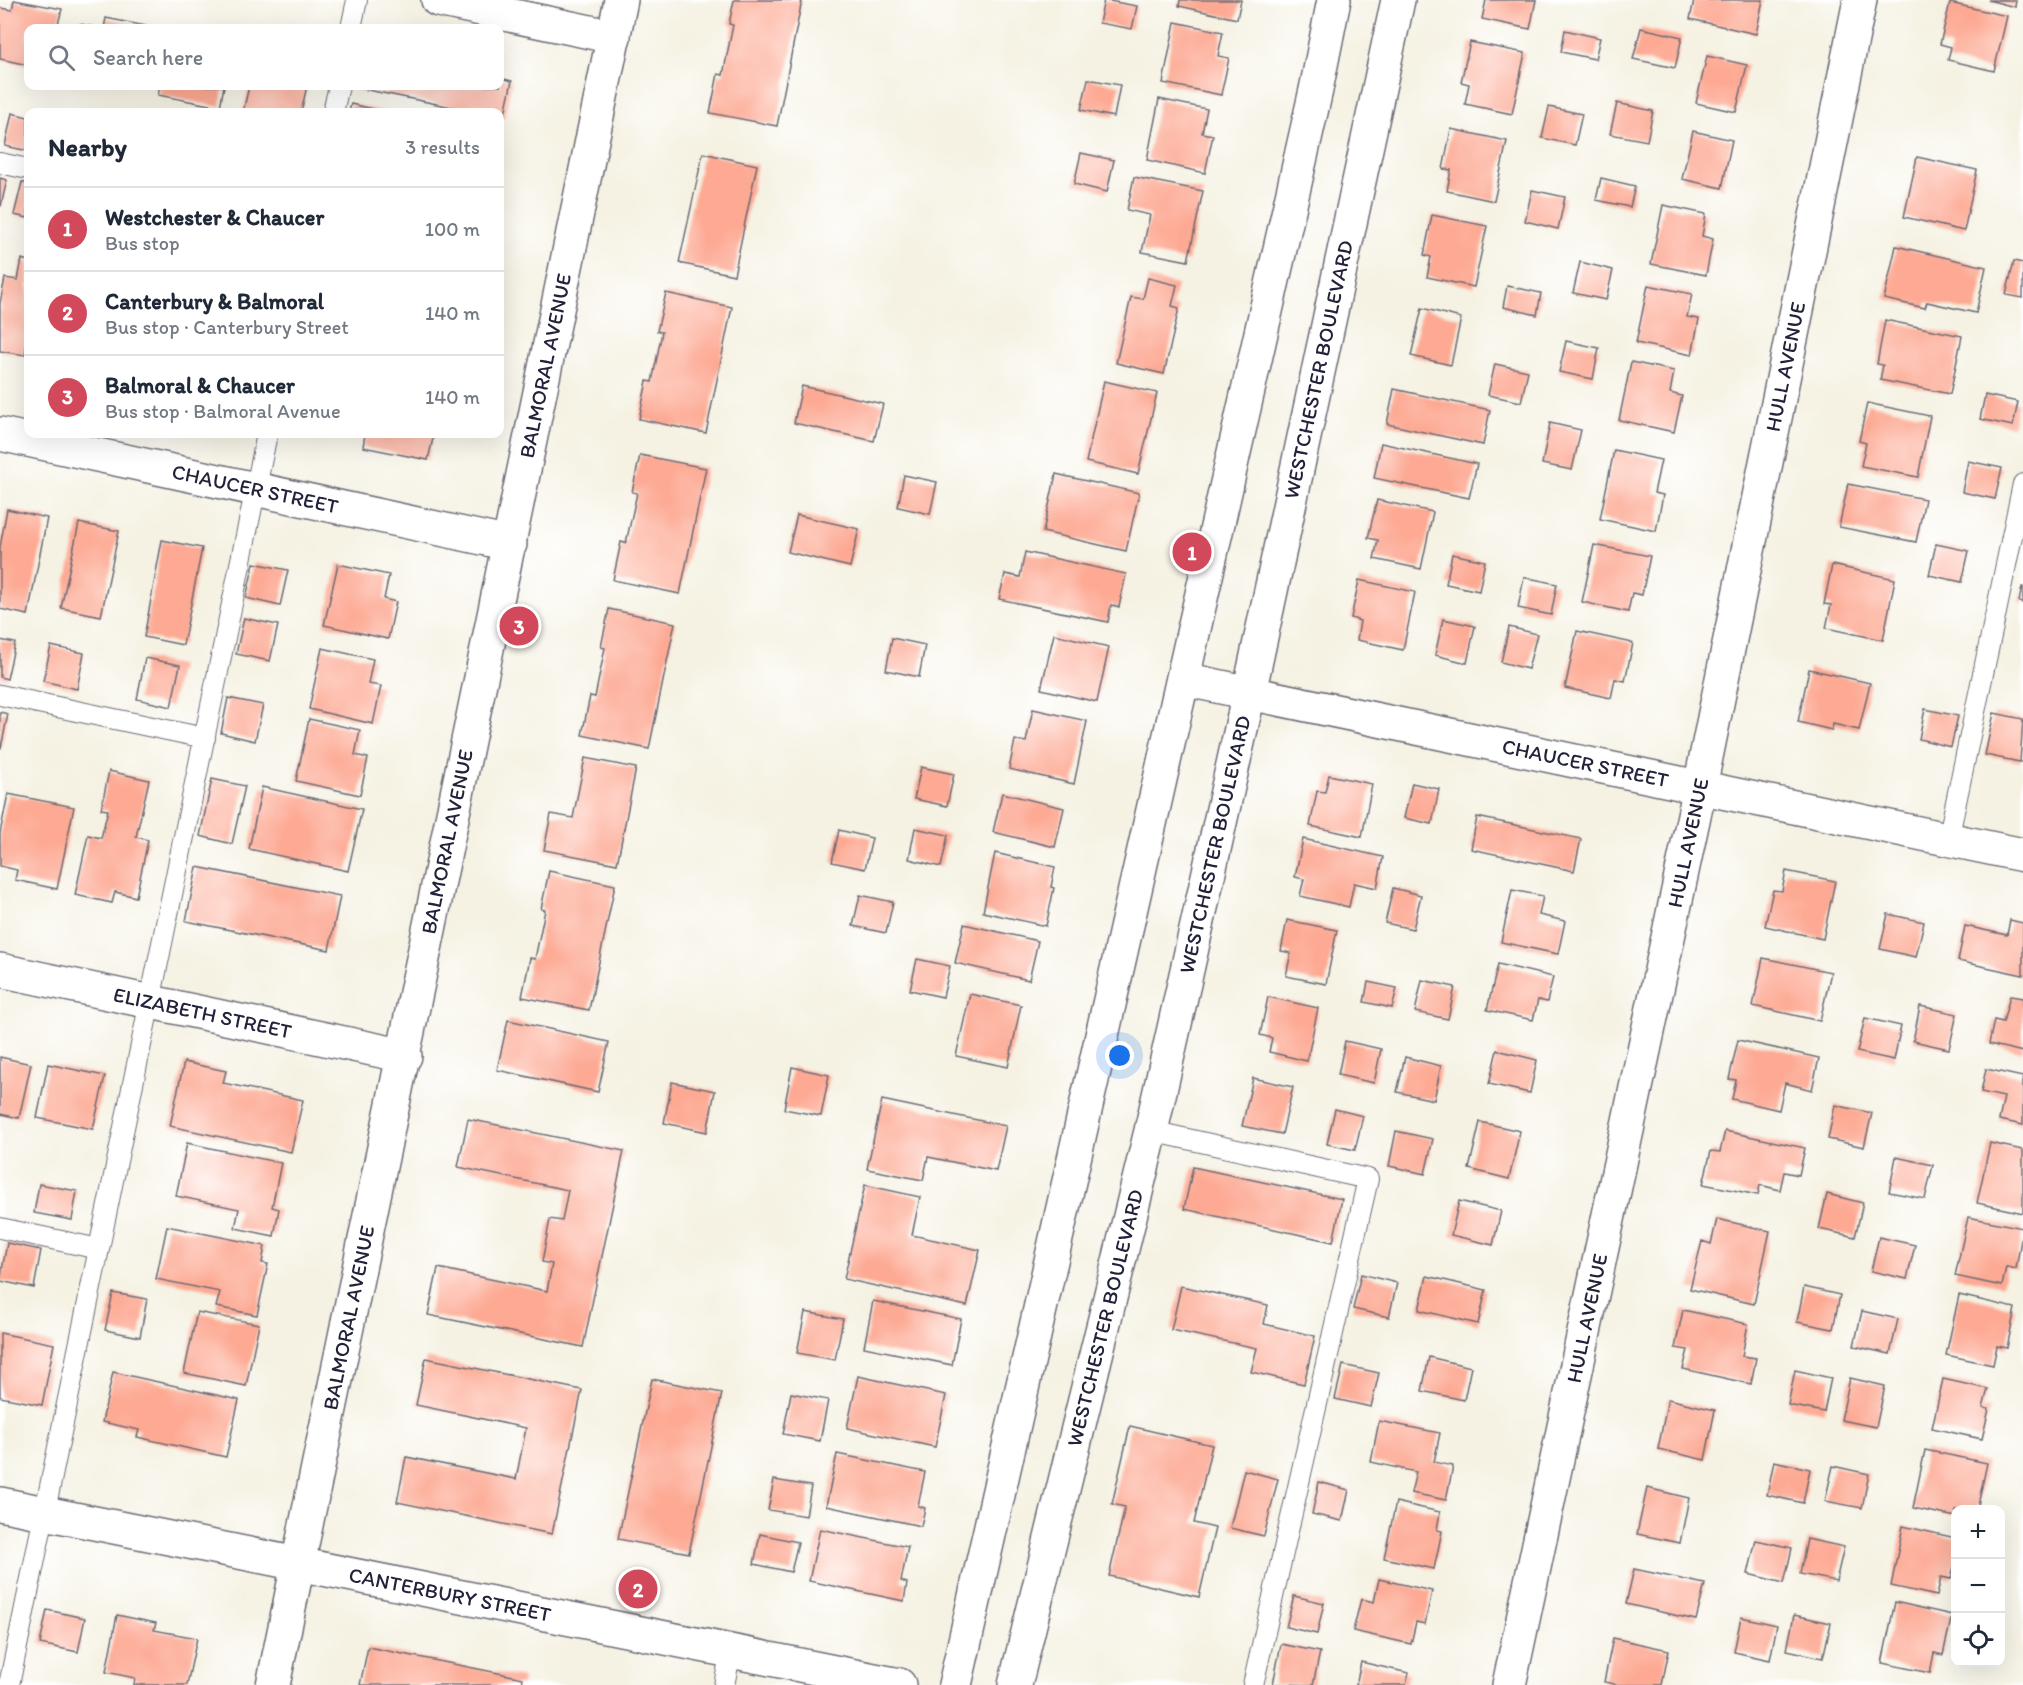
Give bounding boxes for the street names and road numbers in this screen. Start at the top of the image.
street label: WESTCHESTER BOULEVARD [1278,238,1358,501]
street label: BALMORAL AVENUE [514,271,576,460]
street label: HULL AVENUE [1760,299,1810,434]
street label: CHAUCER STREET [170,458,341,519]
street label: WESTCHESTER BOULEVARD [1174,713,1256,976]
street label: CHAUCER STREET [1500,733,1671,792]
street label: BALMORAL AVENUE [415,747,478,936]
street label: HULL AVENUE [1662,776,1714,910]
street label: ELIZABETH STREET [111,981,294,1044]
street label: WESTCHESTER BOULEVARD [1061,1187,1148,1449]
street label: BALMORAL AVENUE [317,1223,380,1412]
street label: HULL AVENUE [1561,1251,1613,1385]
street label: CANTERBURY STREET [347,1562,554,1627]

